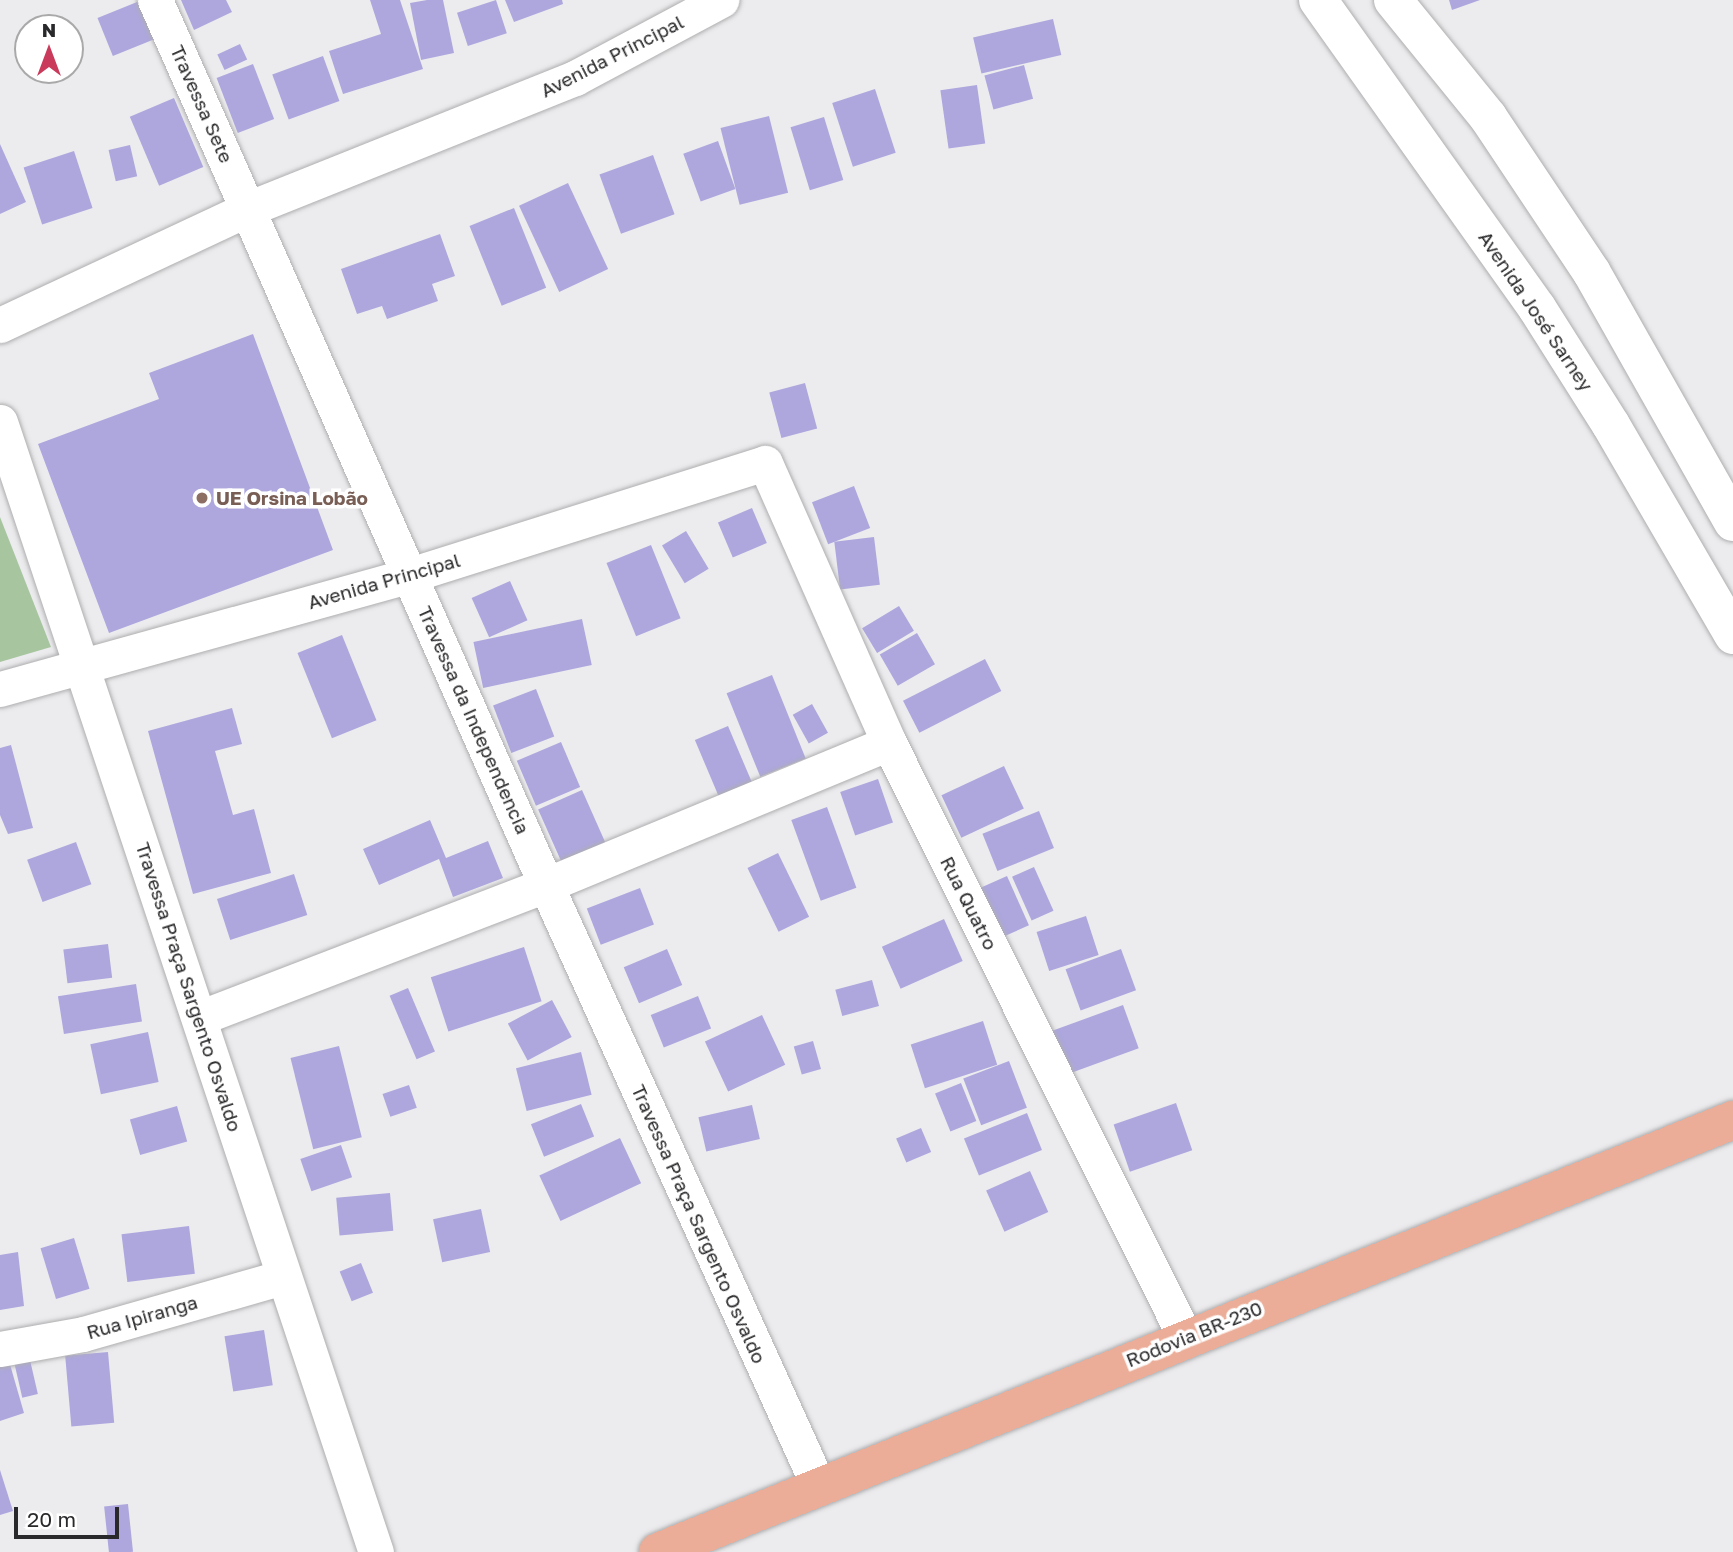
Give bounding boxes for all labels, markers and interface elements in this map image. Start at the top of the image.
street label: Avenida Principal [537,10,687,102]
north arrow [14,14,84,84]
text: N [42,18,56,41]
street label: Travessa Sete [166,42,238,166]
street label: Avenida José Sarney [1474,227,1598,395]
place label: UE Orsina Lobão [216,487,368,509]
marker: UE Orsina Lobão [194,490,210,506]
street label: Avenida Principal [305,548,463,614]
street label: Travessa da Independencia [413,603,535,837]
street label: Travessa Praça Sargento Osvaldo [131,840,247,1134]
street label: Rua Quatro [936,852,1002,954]
street label: Travessa Praça Sargento Osvaldo [627,1081,771,1367]
street label: Rua Ipiranga [84,1290,200,1344]
street label: Rodovia BR-230 [1123,1296,1265,1372]
scale bar [18,1492,122,1536]
text: 20 m [27,1506,76,1532]

